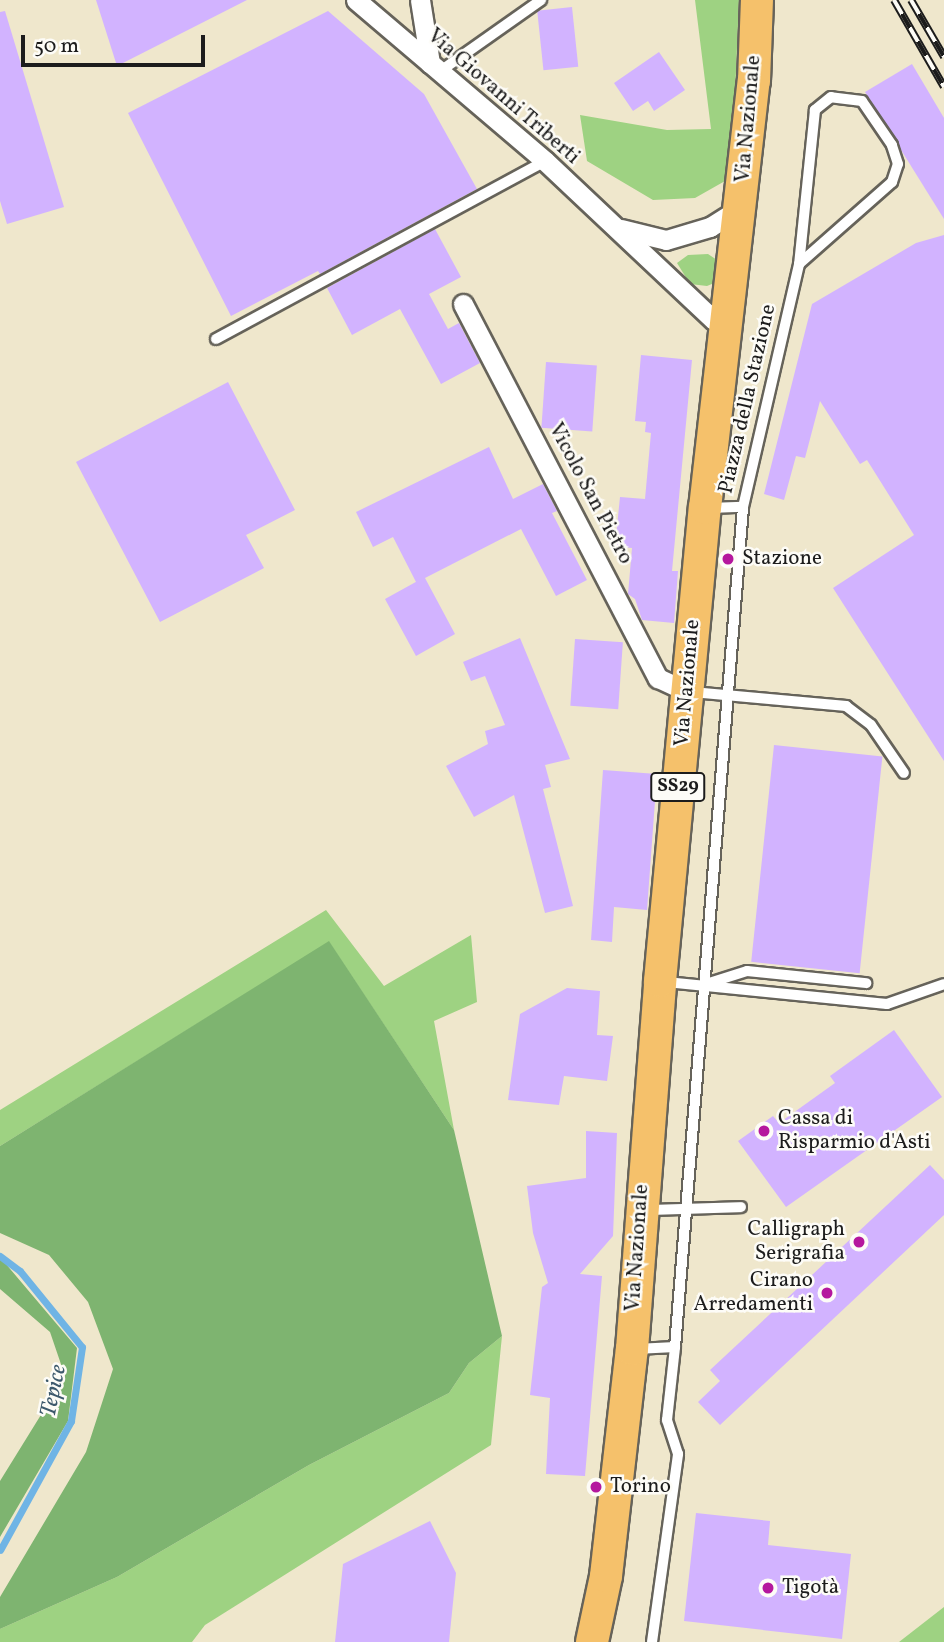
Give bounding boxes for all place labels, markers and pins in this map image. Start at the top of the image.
place label: Stazione [742,546,822,572]
marker: Stazione [720,551,736,567]
place label: Cassa di Risparmio d'Asti [778,1106,931,1156]
marker: Cassa di Risparmio d'Asti [756,1123,772,1139]
place label: Calligraph Serigrafia [748,1217,845,1267]
marker: Calligraph Serigrafia [851,1234,867,1250]
place label: Cirano Arredamenti [694,1268,813,1318]
marker: Cirano Arredamenti [819,1285,835,1301]
place label: Torino [610,1474,671,1500]
marker: Torino [588,1479,604,1495]
place label: Tigotà [782,1575,839,1601]
marker: Tigotà [760,1580,776,1596]

